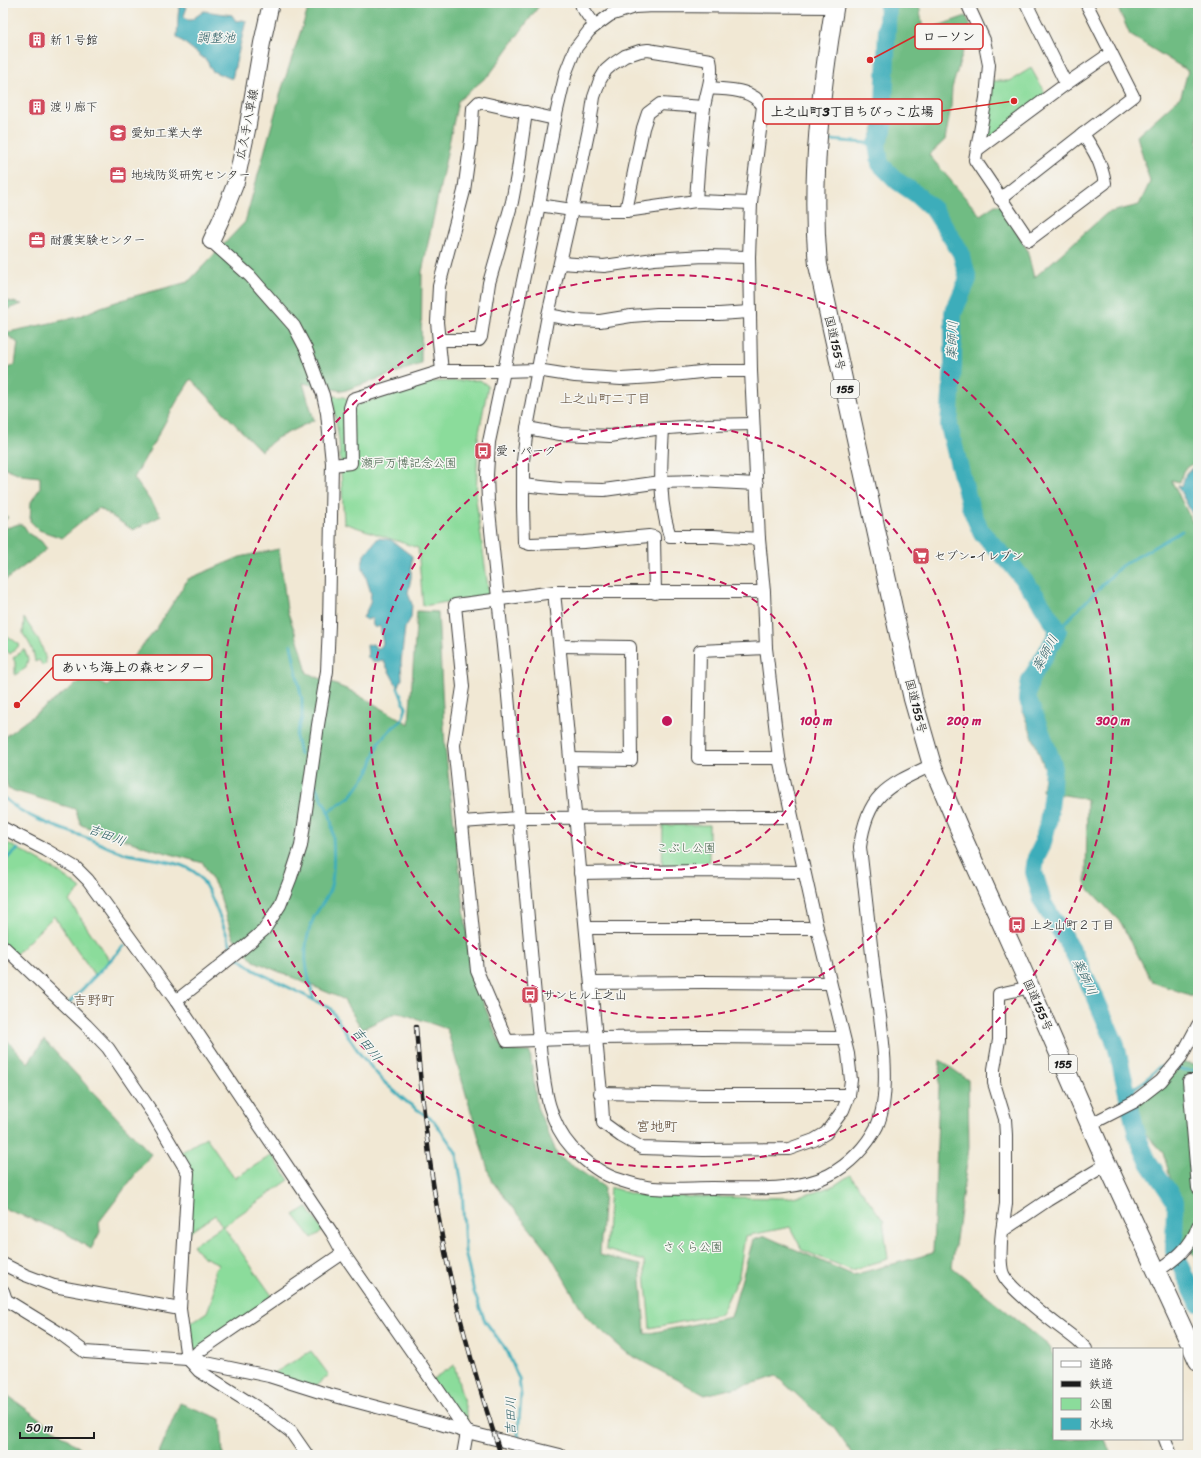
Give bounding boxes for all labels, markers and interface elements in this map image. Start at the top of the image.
callout: ローソン [915,24,983,49]
text: ローソン [923,25,975,48]
water label: 調整池 [196,26,236,49]
place label: 新１号館 [50,29,98,51]
building icon: 新１号館 [27,30,47,50]
street label: 広久手八草線 [229,87,265,161]
place label: 渡り廊下 [50,96,98,118]
building icon: 渡り廊下 [27,97,47,117]
callout: 上之山町3丁目ちびっこ広場 [763,99,942,124]
text: 上之山町3丁目ちびっこ広場 [770,100,934,123]
place label: 愛知工業大学 [131,122,203,144]
school or university icon: 愛知工業大学 [108,123,128,143]
place label: 地域防災研究センター [131,164,251,186]
office icon: 地域防災研究センター [108,165,128,185]
place label: 耐震実験センター [50,229,146,251]
office icon: 耐震実験センター [27,230,47,250]
street label: 国道155号 [818,313,852,373]
water label: 薬師川 [940,320,964,360]
road number: 155 [831,380,859,398]
district label: 上之山町二丁目 [559,387,651,410]
place label: 愛・パーク [496,440,556,462]
bus stop icon: 愛・パーク [473,441,493,461]
park label: 瀬戸万博記念公園 [361,452,457,474]
place label: セブン-イレブン [934,545,1024,567]
supermarket icon: セブン-イレブン [911,546,931,566]
water label: 薬師川 [1025,630,1065,676]
callout: あいち海上の森センター [53,655,212,680]
text: あいち海上の森センター [61,656,205,679]
street label: 国道155号 [899,676,933,736]
text: 100 m [800,710,833,732]
text: 200 m [946,710,982,732]
text: 300 m [1095,710,1131,732]
centre of rings [660,714,674,728]
water label: 吉田川 [85,817,129,853]
park label: こぶし公園 [656,837,716,859]
place label: 上之山町２丁目 [1030,914,1114,936]
bus stop icon: 上之山町２丁目 [1007,915,1027,935]
water label: 薬師川 [1066,954,1104,1000]
street label: 国道155号 [1017,975,1059,1035]
place label: サンヒル上之山 [543,984,627,1006]
bus stop icon: サンヒル上之山 [520,985,540,1005]
district label: 吉野町 [73,988,115,1013]
water label: 吉田川 [346,1021,388,1067]
road number: 155 [1049,1055,1077,1073]
district label: 宮地町 [636,1114,678,1139]
park label: さくら公園 [663,1236,723,1258]
legend [1053,1348,1183,1440]
text: 道路 [1089,1353,1113,1375]
text: 鉄道 [1089,1373,1113,1395]
text: 公園 [1089,1393,1113,1415]
water label: 吉田川 [499,1396,522,1436]
text: 水域 [1089,1413,1113,1435]
scale bar [20,1414,94,1440]
text: 50 m [26,1417,53,1439]

